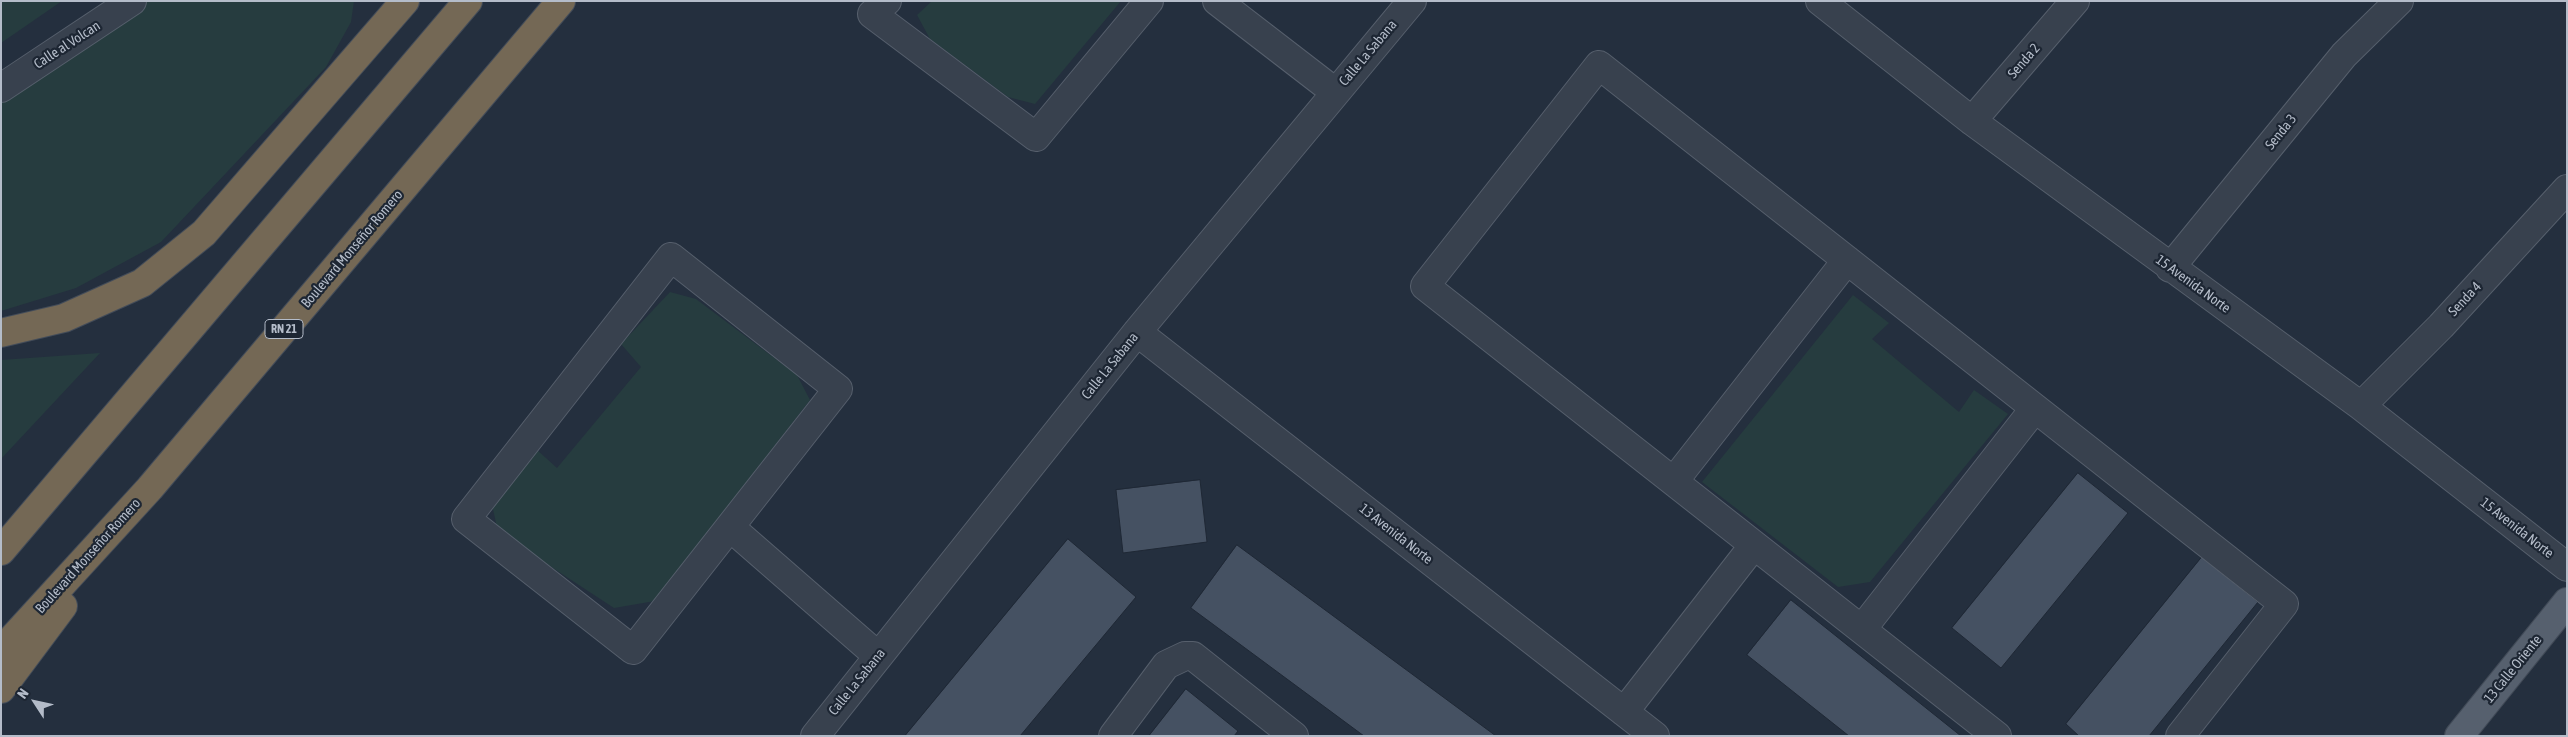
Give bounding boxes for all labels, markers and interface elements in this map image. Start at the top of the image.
street label: Calle al Volcan [31,17,103,73]
street label: Calle La Sabana [1336,17,1400,89]
street label: Senda 2 [2004,40,2044,82]
street label: Senda 3 [2262,111,2300,153]
street label: Boulevard Monseñor Romero [298,187,406,311]
street label: 15 Avenida Norte [2152,251,2234,317]
street label: Senda 4 [2445,278,2485,320]
road number: RN 21 [265,320,303,338]
street label: Calle La Sabana [1078,329,1142,403]
street label: 15 Avenida Norte [2477,494,2557,562]
street label: Boulevard Monseñor Romero [32,495,144,617]
street label: 13 Avenida Norte [1356,500,1436,568]
street label: 13 Calle Oriente [2481,632,2545,706]
street label: Calle La Sabana [825,645,889,719]
north arrow [10,677,60,727]
text: N [14,685,32,701]

